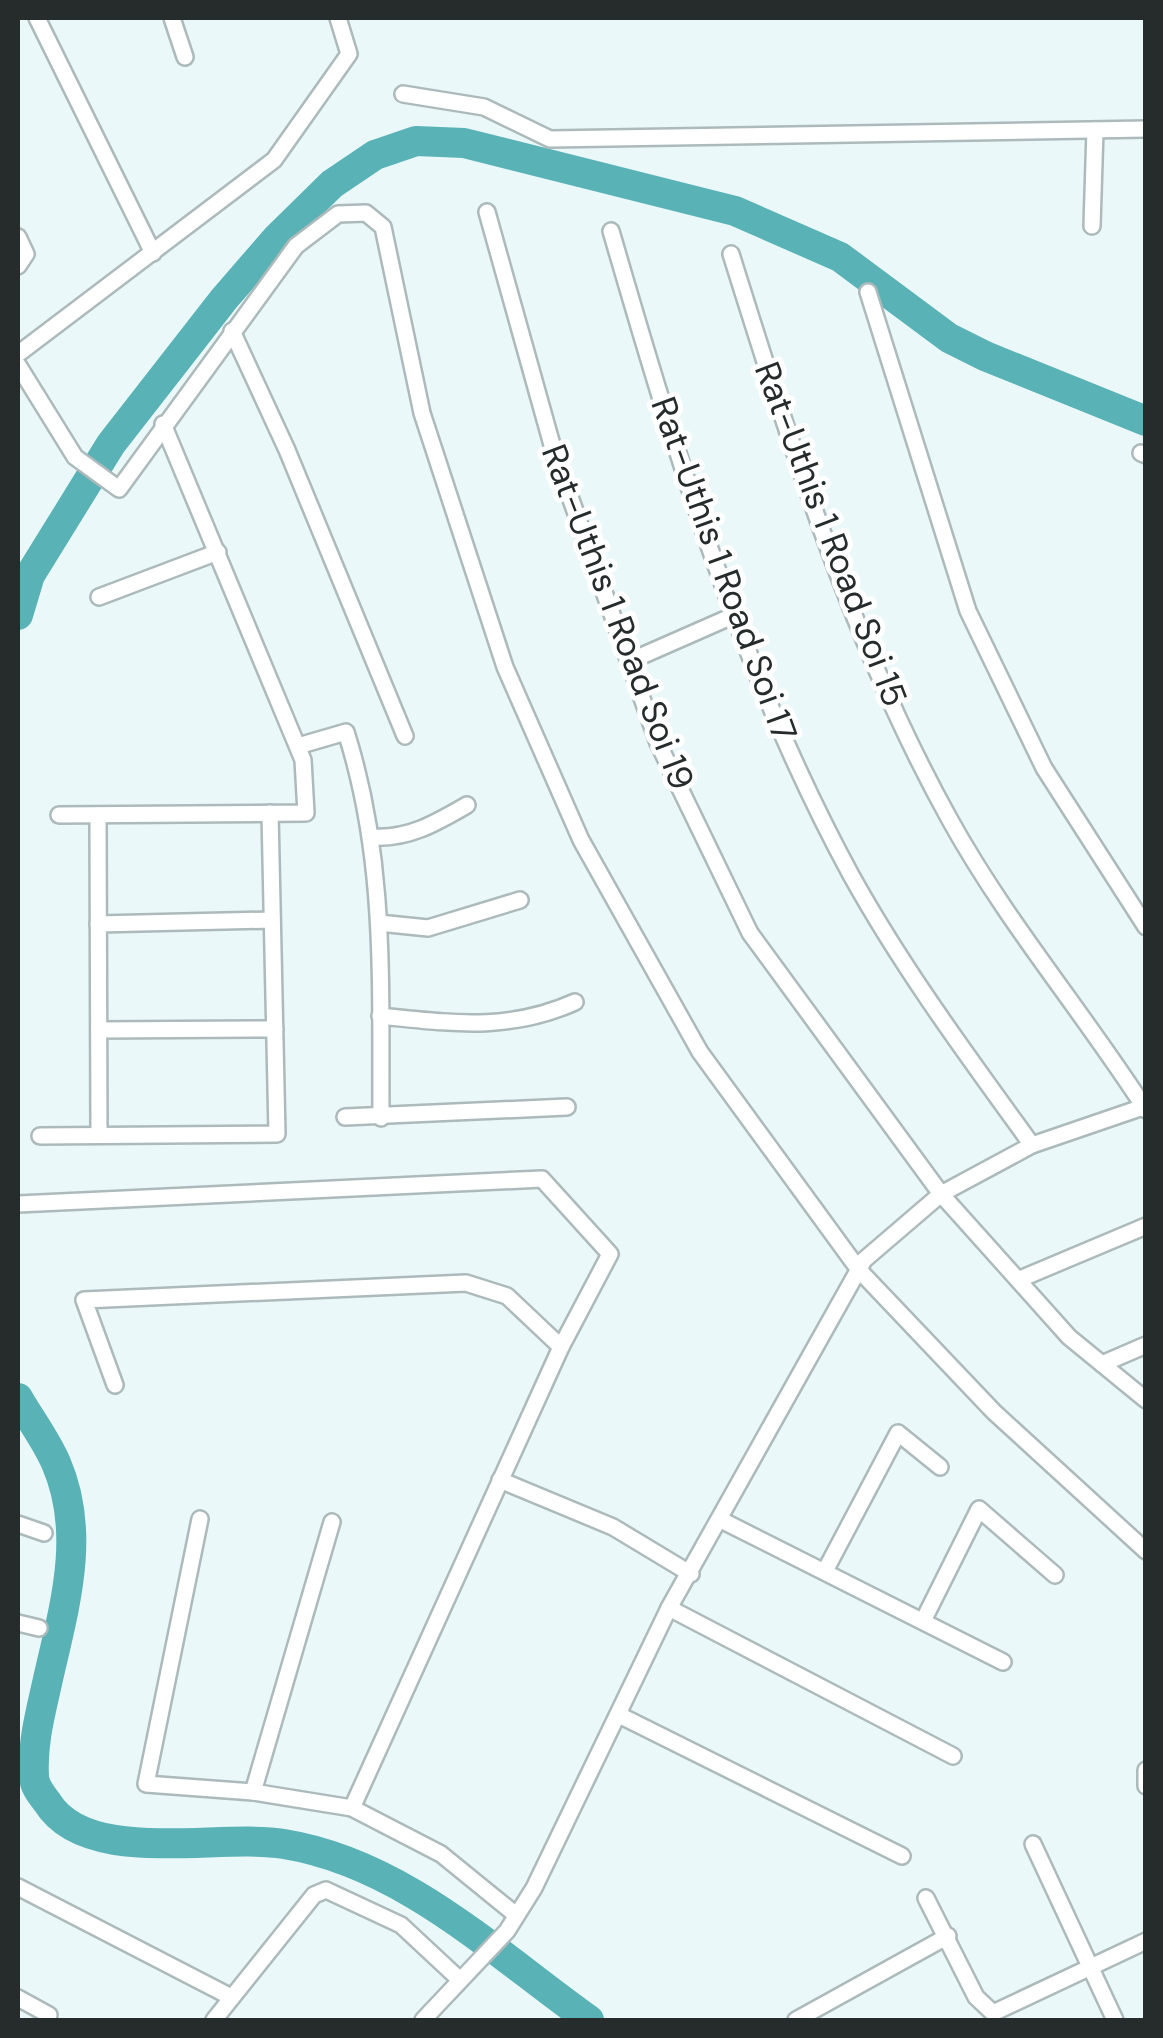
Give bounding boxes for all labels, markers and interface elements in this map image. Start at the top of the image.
street label: Rat-Uthis 1 Road Soi 15 [744,355,918,713]
street label: Rat-Uthis 1 Road Soi 17 [640,391,808,747]
street label: Rat-Uthis 1 Road Soi 19 [531,438,705,796]

